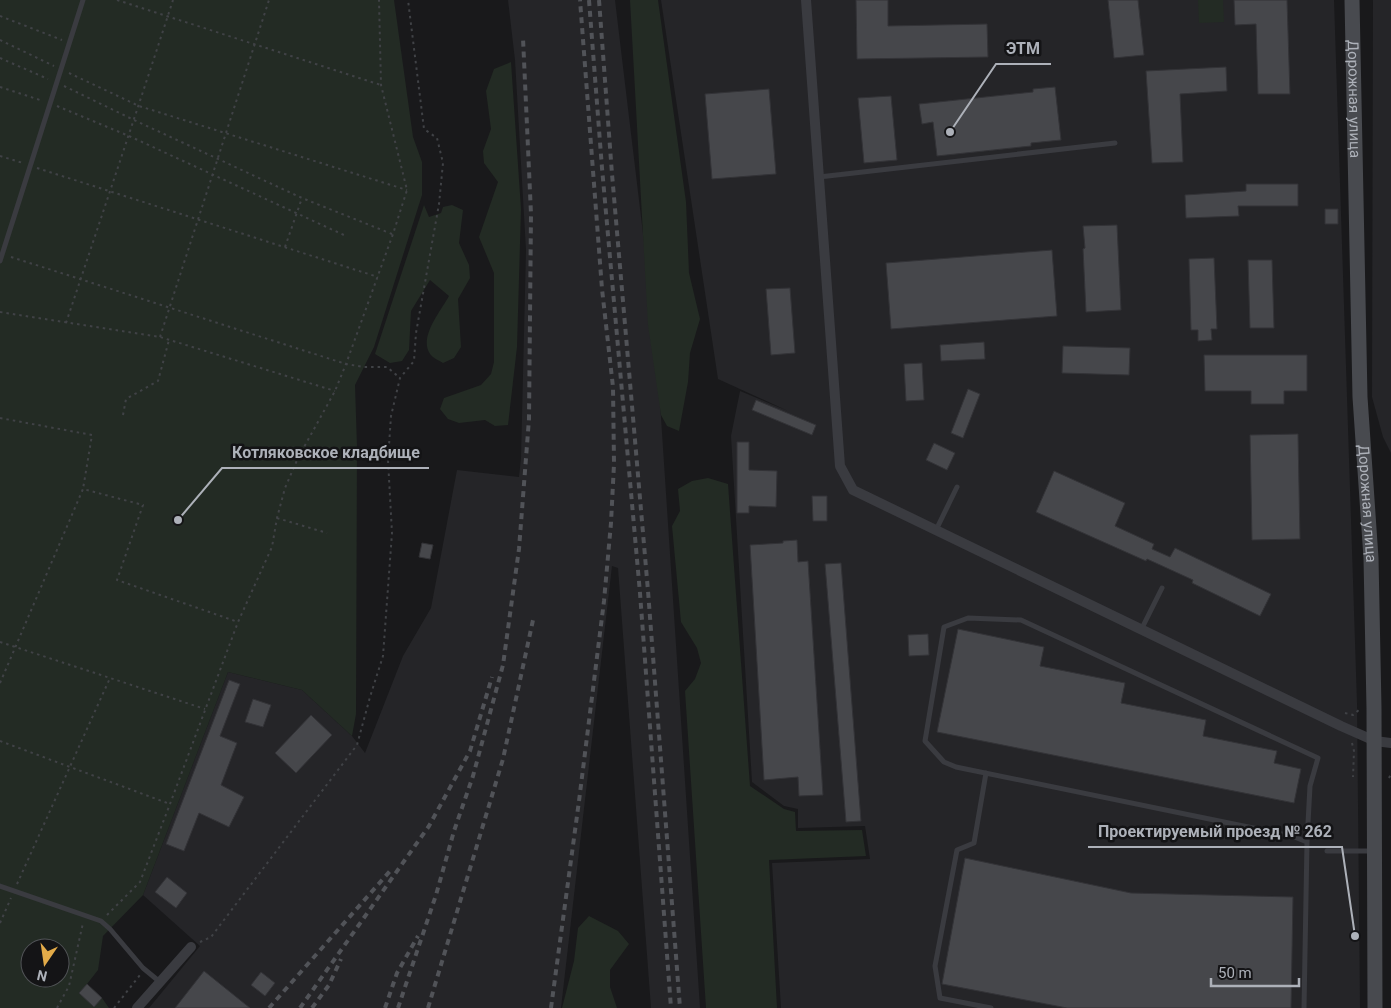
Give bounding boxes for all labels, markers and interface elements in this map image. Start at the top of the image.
callout: ЭТМ [996,33,1051,64]
text: ЭТМ [1006,39,1040,58]
street label: Дорожная улица [1344,40,1364,158]
callout: Котляковское кладбище [222,437,429,468]
text: Котляковское кладбище [232,443,420,462]
street label: Дорожная улица [1354,444,1380,563]
callout: Проектируемый проезд № 262 [1088,816,1342,847]
text: Проектируемый проезд № 262 [1098,822,1332,841]
north arrow [20,938,70,988]
scale bar [1211,956,1298,988]
text: 50 m [1218,964,1252,982]
text: N [35,967,49,985]

